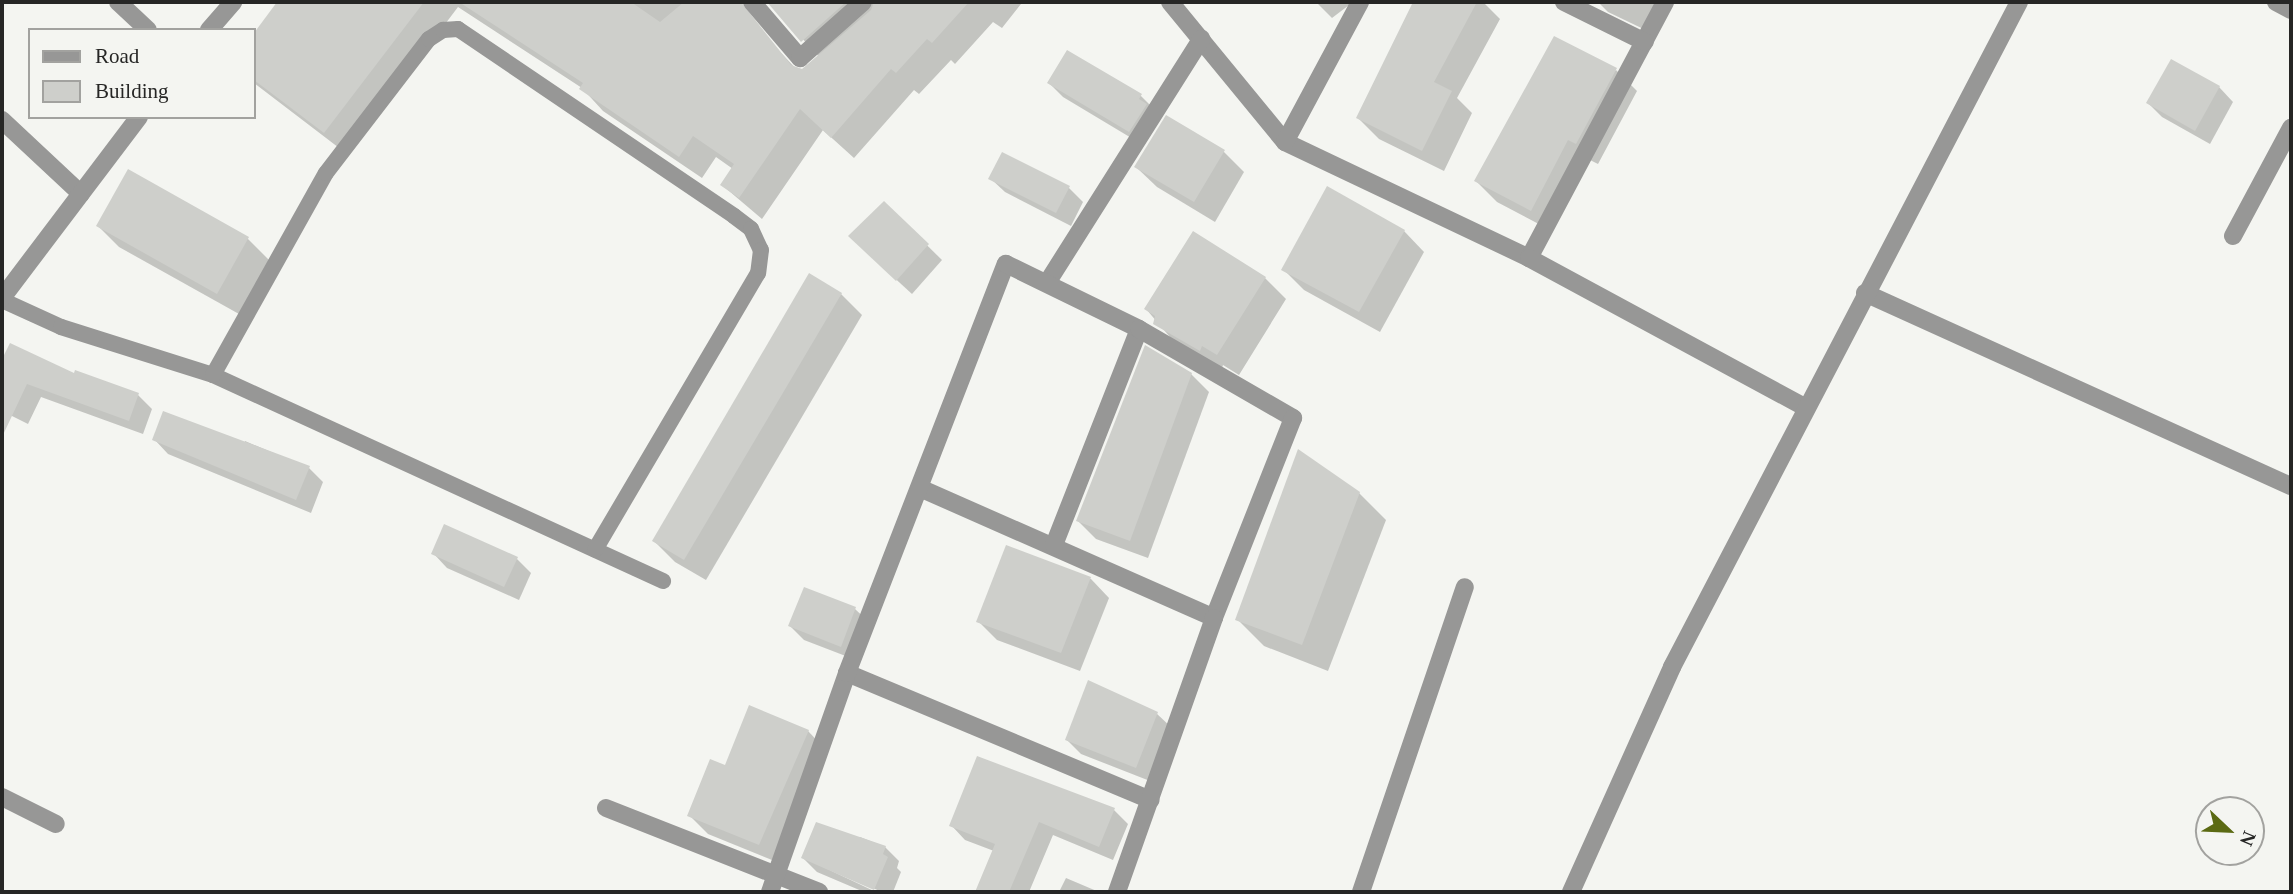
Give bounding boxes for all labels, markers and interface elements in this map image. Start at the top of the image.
legend [28,28,256,119]
text: Road [95,44,139,68]
text: Building [95,79,169,103]
north arrow [2195,796,2265,866]
text: N [2236,828,2260,849]

